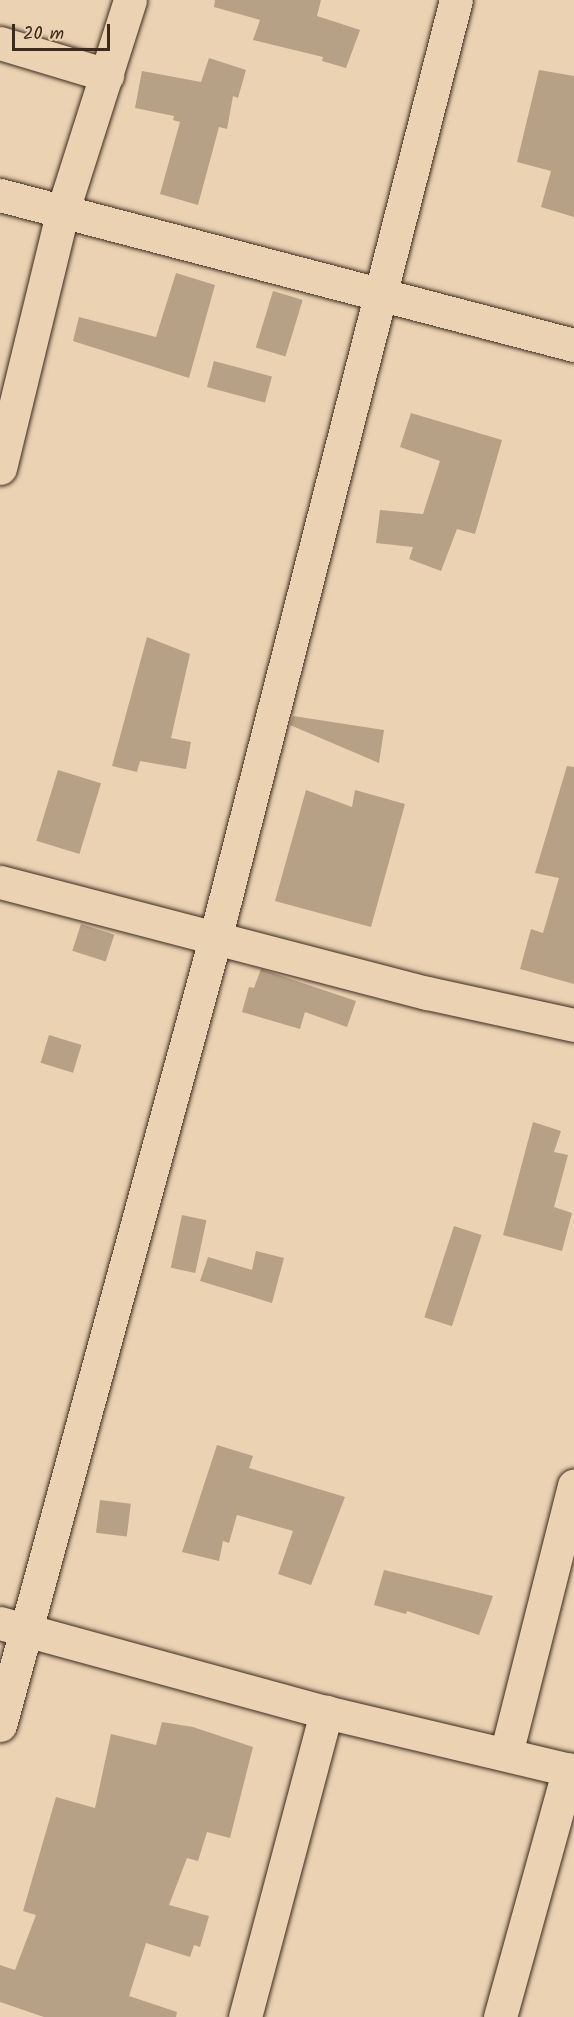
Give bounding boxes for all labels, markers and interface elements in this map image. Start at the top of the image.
scale bar [15,12,112,50]
text: 20 m [23,20,64,49]

